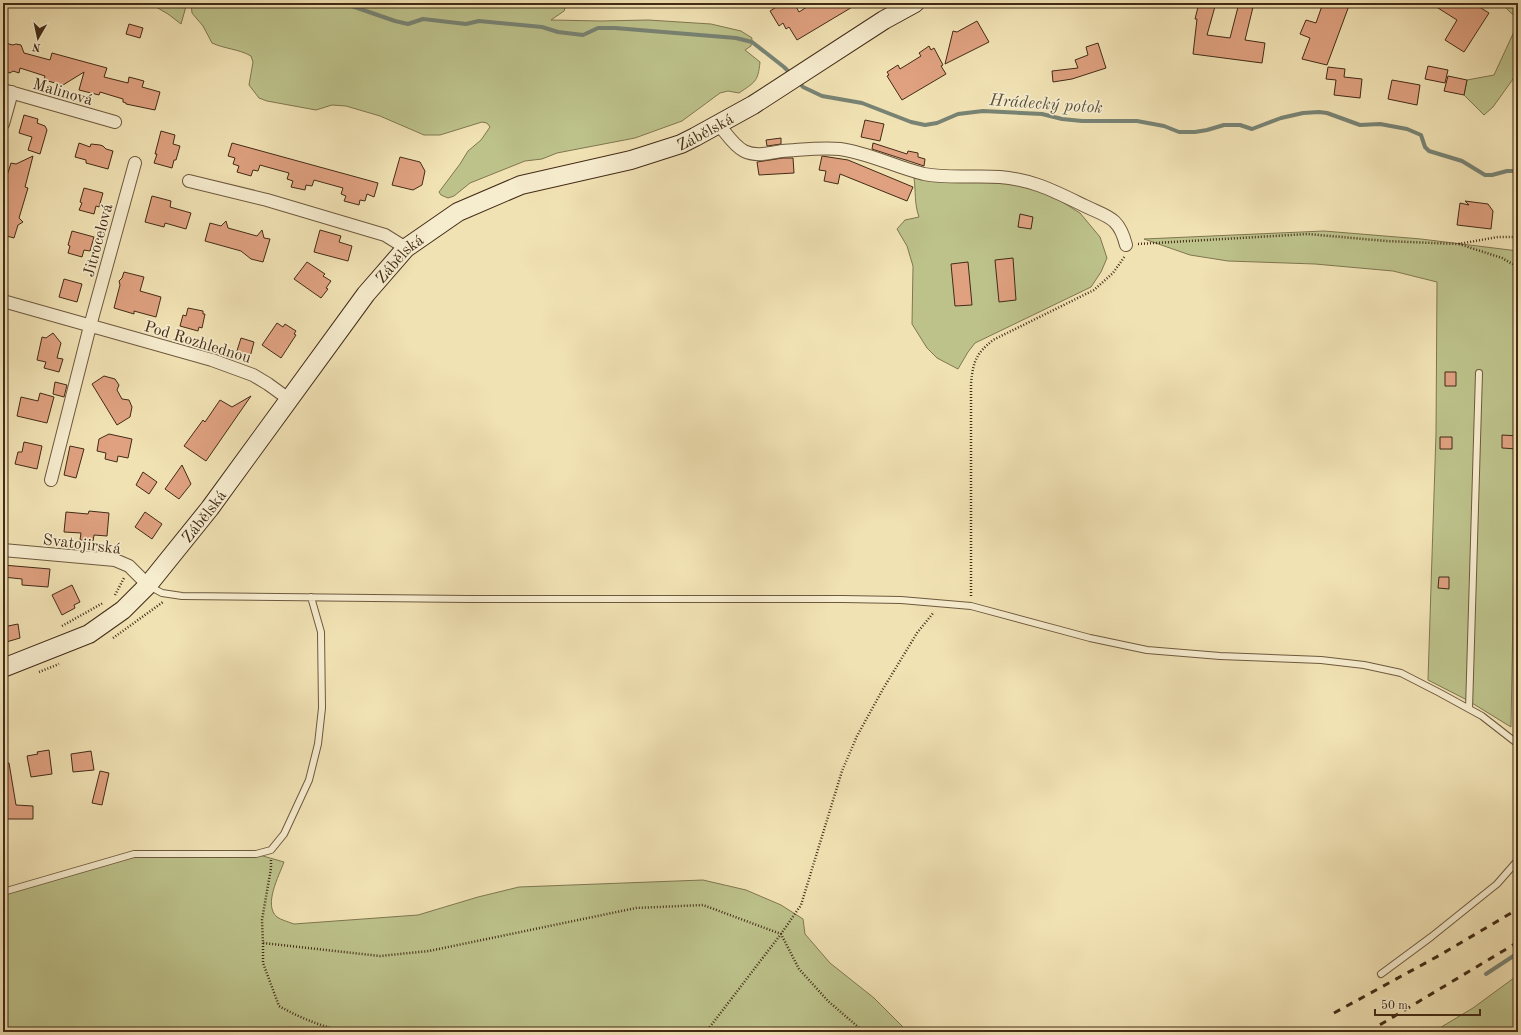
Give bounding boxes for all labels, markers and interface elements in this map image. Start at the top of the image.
north arrow [18,18,58,58]
text: N [31,40,42,52]
street label: Malinová [31,77,94,109]
water label: Hrádecký potok [988,92,1103,117]
street label: Zábělská [675,111,737,155]
street label: Jitrocelová [82,202,116,279]
street label: Zábělská [373,232,427,287]
street label: Pod Rozhlednou [142,319,253,367]
street label: Zábělská [180,488,230,546]
street label: Svatojirská [42,532,122,558]
scale bar [1375,991,1480,1017]
text: 50 m [1381,999,1408,1012]

